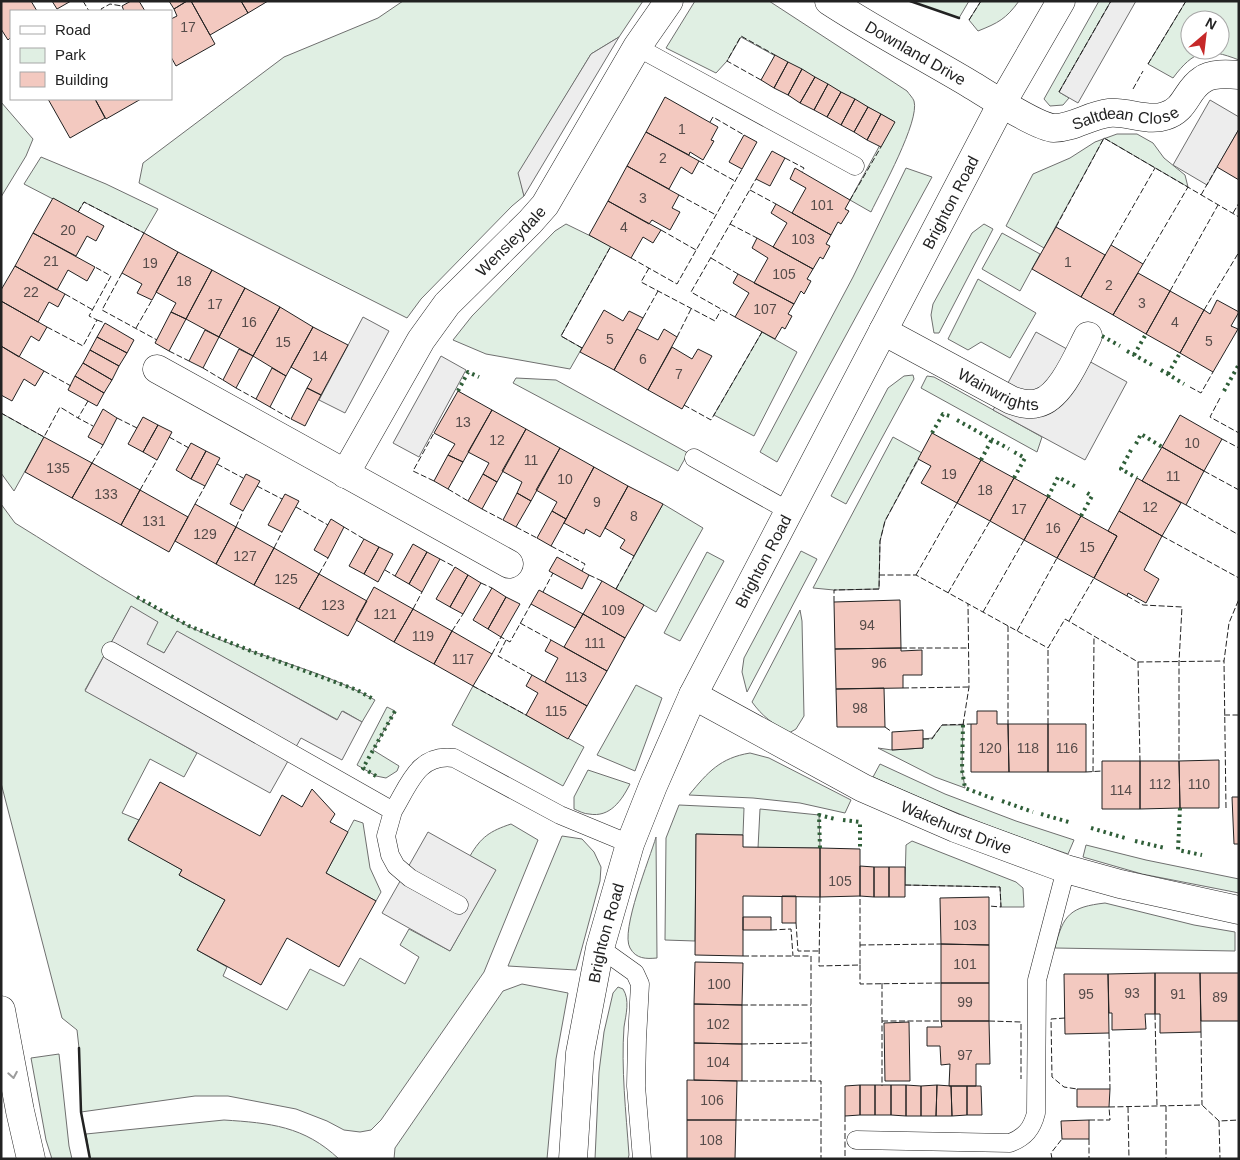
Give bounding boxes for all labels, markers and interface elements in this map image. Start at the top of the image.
legend [10,10,172,100]
north arrow [1180,10,1230,60]
text: N [1203,14,1219,33]
street label: Downland Drive [862,18,969,89]
house number: 17 [180,19,196,35]
text: Road [55,21,91,38]
text: Park [55,46,86,63]
text: Building [55,71,108,88]
street label: Saltdean Close [1070,103,1182,133]
house number: 1 [678,121,686,137]
house number: 2 [659,150,667,166]
street label: Brighton Road [919,153,982,252]
house number: 3 [639,190,647,206]
house number: 101 [810,197,834,213]
street label: Wensleydale [473,203,549,280]
house number: 4 [620,219,628,235]
house number: 20 [60,222,76,238]
house number: 103 [791,231,815,247]
house number: 21 [43,253,59,269]
house number: 1 [1064,254,1072,270]
house number: 19 [142,255,158,271]
house number: 105 [772,266,796,282]
house number: 18 [176,273,192,289]
house number: 2 [1105,277,1113,293]
house number: 22 [23,284,39,300]
house number: 3 [1138,295,1146,311]
house number: 17 [207,296,223,312]
house number: 107 [753,301,777,317]
house number: 16 [241,314,257,330]
house number: 4 [1171,314,1179,330]
house number: 5 [606,331,614,347]
house number: 5 [1205,333,1213,349]
house number: 15 [275,334,291,350]
house number: 14 [312,348,328,364]
house number: 6 [639,351,647,367]
street label: Wainwrights [955,365,1040,413]
house number: 7 [675,366,683,382]
house number: 13 [455,414,471,430]
house number: 12 [489,432,505,448]
house number: 10 [1184,435,1200,451]
house number: 11 [524,452,538,468]
house number: 135 [46,460,70,476]
house number: 19 [941,466,957,482]
house number: 11 [1166,468,1180,484]
house number: 10 [557,471,573,487]
house number: 18 [977,482,993,498]
house number: 133 [94,486,118,502]
house number: 9 [593,494,601,510]
house number: 12 [1142,499,1158,515]
house number: 17 [1011,501,1027,517]
house number: 8 [630,508,638,524]
street label: Brighton Road [732,512,794,611]
house number: 131 [142,513,166,529]
house number: 16 [1045,520,1061,536]
house number: 129 [193,526,217,542]
house number: 15 [1079,539,1095,555]
house number: 127 [233,548,257,564]
house number: 125 [274,571,298,587]
house number: 123 [321,597,345,613]
house number: 109 [601,602,625,618]
house number: 121 [373,606,397,622]
house number: 94 [859,617,875,633]
house number: 119 [412,628,434,644]
house number: 111 [584,635,606,651]
house number: 117 [452,651,474,667]
house number: 96 [871,655,887,671]
house number: 113 [565,669,587,685]
house number: 98 [852,700,868,716]
house number: 115 [545,703,567,719]
house number: 120 [978,740,1002,756]
house number: 118 [1017,740,1039,756]
house number: 116 [1056,740,1078,756]
house number: 112 [1149,776,1171,792]
house number: 110 [1188,776,1210,792]
house number: 114 [1110,782,1132,798]
street label: Wakehurst Drive [898,798,1014,857]
house number: 105 [828,873,852,889]
street label: Brighton Road [586,881,627,984]
house number: 103 [953,917,977,933]
house number: 101 [953,956,977,972]
house number: 100 [707,976,731,992]
house number: 93 [1124,985,1140,1001]
house number: 95 [1078,986,1094,1002]
house number: 91 [1170,986,1186,1002]
house number: 89 [1212,989,1228,1005]
house number: 99 [957,994,973,1010]
house number: 102 [706,1016,730,1032]
house number: 97 [957,1047,973,1063]
house number: 104 [706,1054,730,1070]
one-way arrow [8,1070,18,1079]
house number: 106 [700,1092,724,1108]
house number: 108 [699,1132,723,1148]

